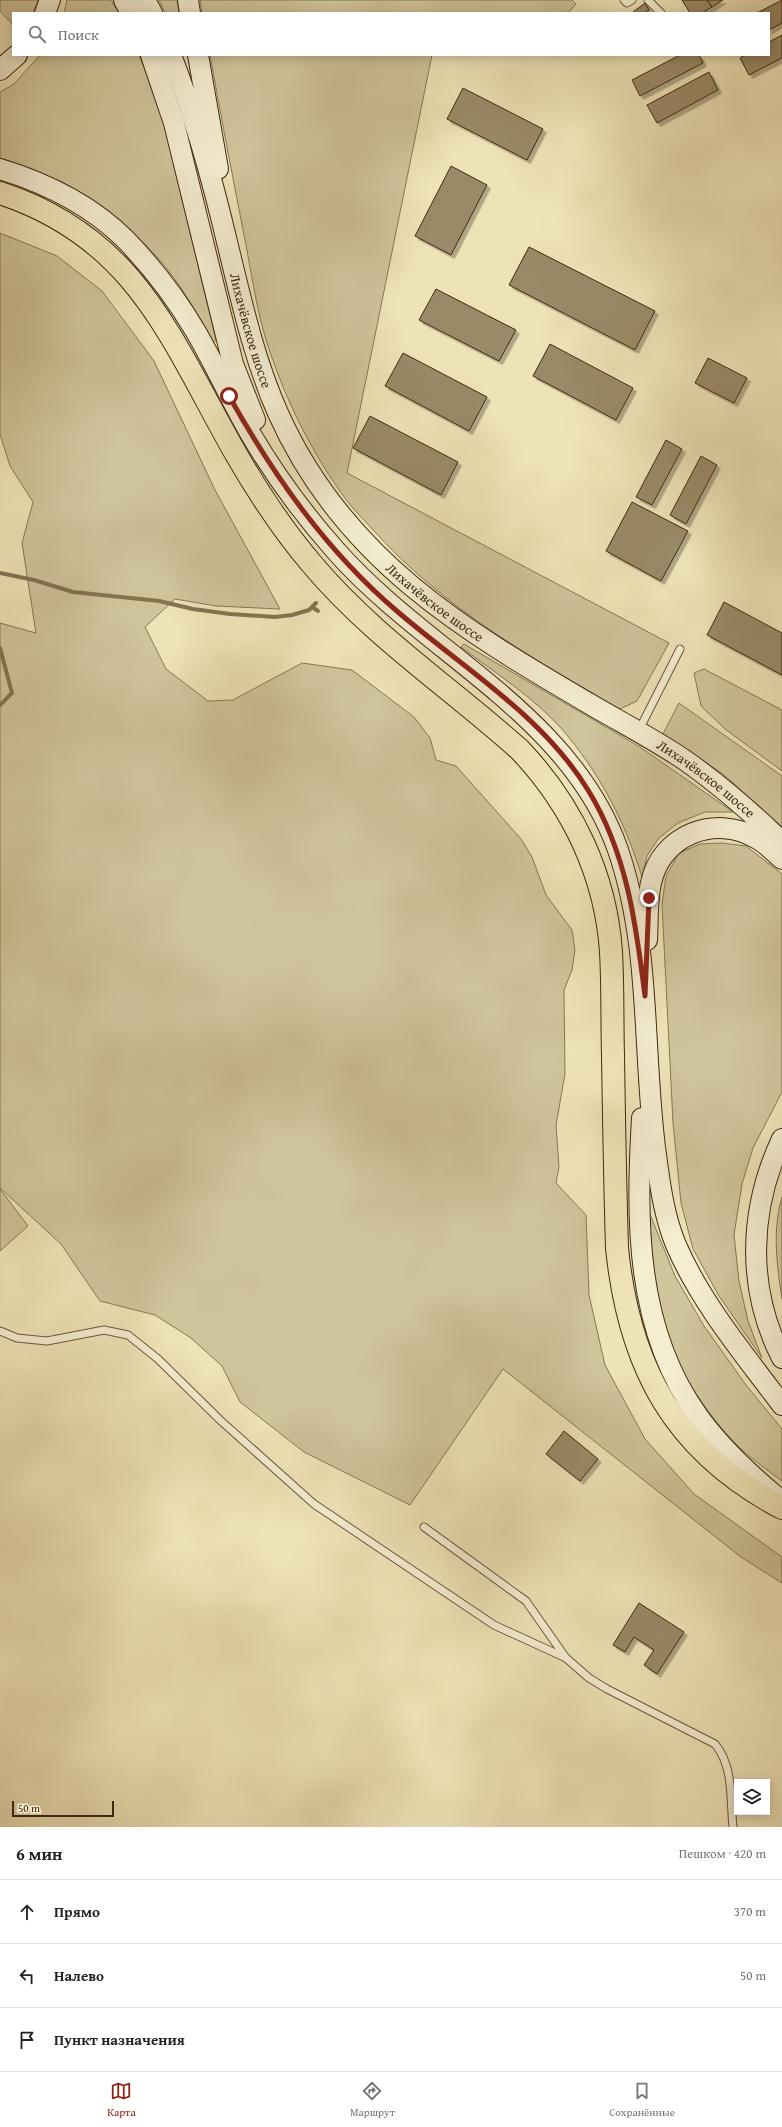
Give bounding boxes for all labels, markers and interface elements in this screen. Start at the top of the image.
search box [12,12,770,56]
icon: search [26,23,48,45]
text: Поиск [58,24,99,45]
street label: Лихачёвское шоссе [225,271,277,391]
route start [220,387,238,405]
street label: Лихачёвское шоссе [381,558,488,647]
street label: Лихачёвское шоссе [653,735,760,823]
route end [640,889,658,907]
map controls [734,1779,770,1815]
button: layers [734,1779,770,1815]
scale bar [12,1799,114,1818]
text: 50 m [18,1800,40,1816]
text: 6 мин [16,1841,62,1866]
text: Пешком · 420 m [679,1844,766,1863]
icon: ahead [16,1901,38,1923]
text: Прямо [54,1901,100,1922]
text: 370 m [734,1902,766,1921]
icon: left [16,1965,38,1987]
text: Налево [54,1965,104,1986]
text: 50 m [740,1966,766,1985]
icon: arrive [16,2029,38,2051]
text: Пункт назначения [54,2029,185,2050]
tab: Карта [107,2080,136,2120]
tab: Маршрут [350,2080,395,2120]
tab: Сохранённые [609,2080,675,2120]

